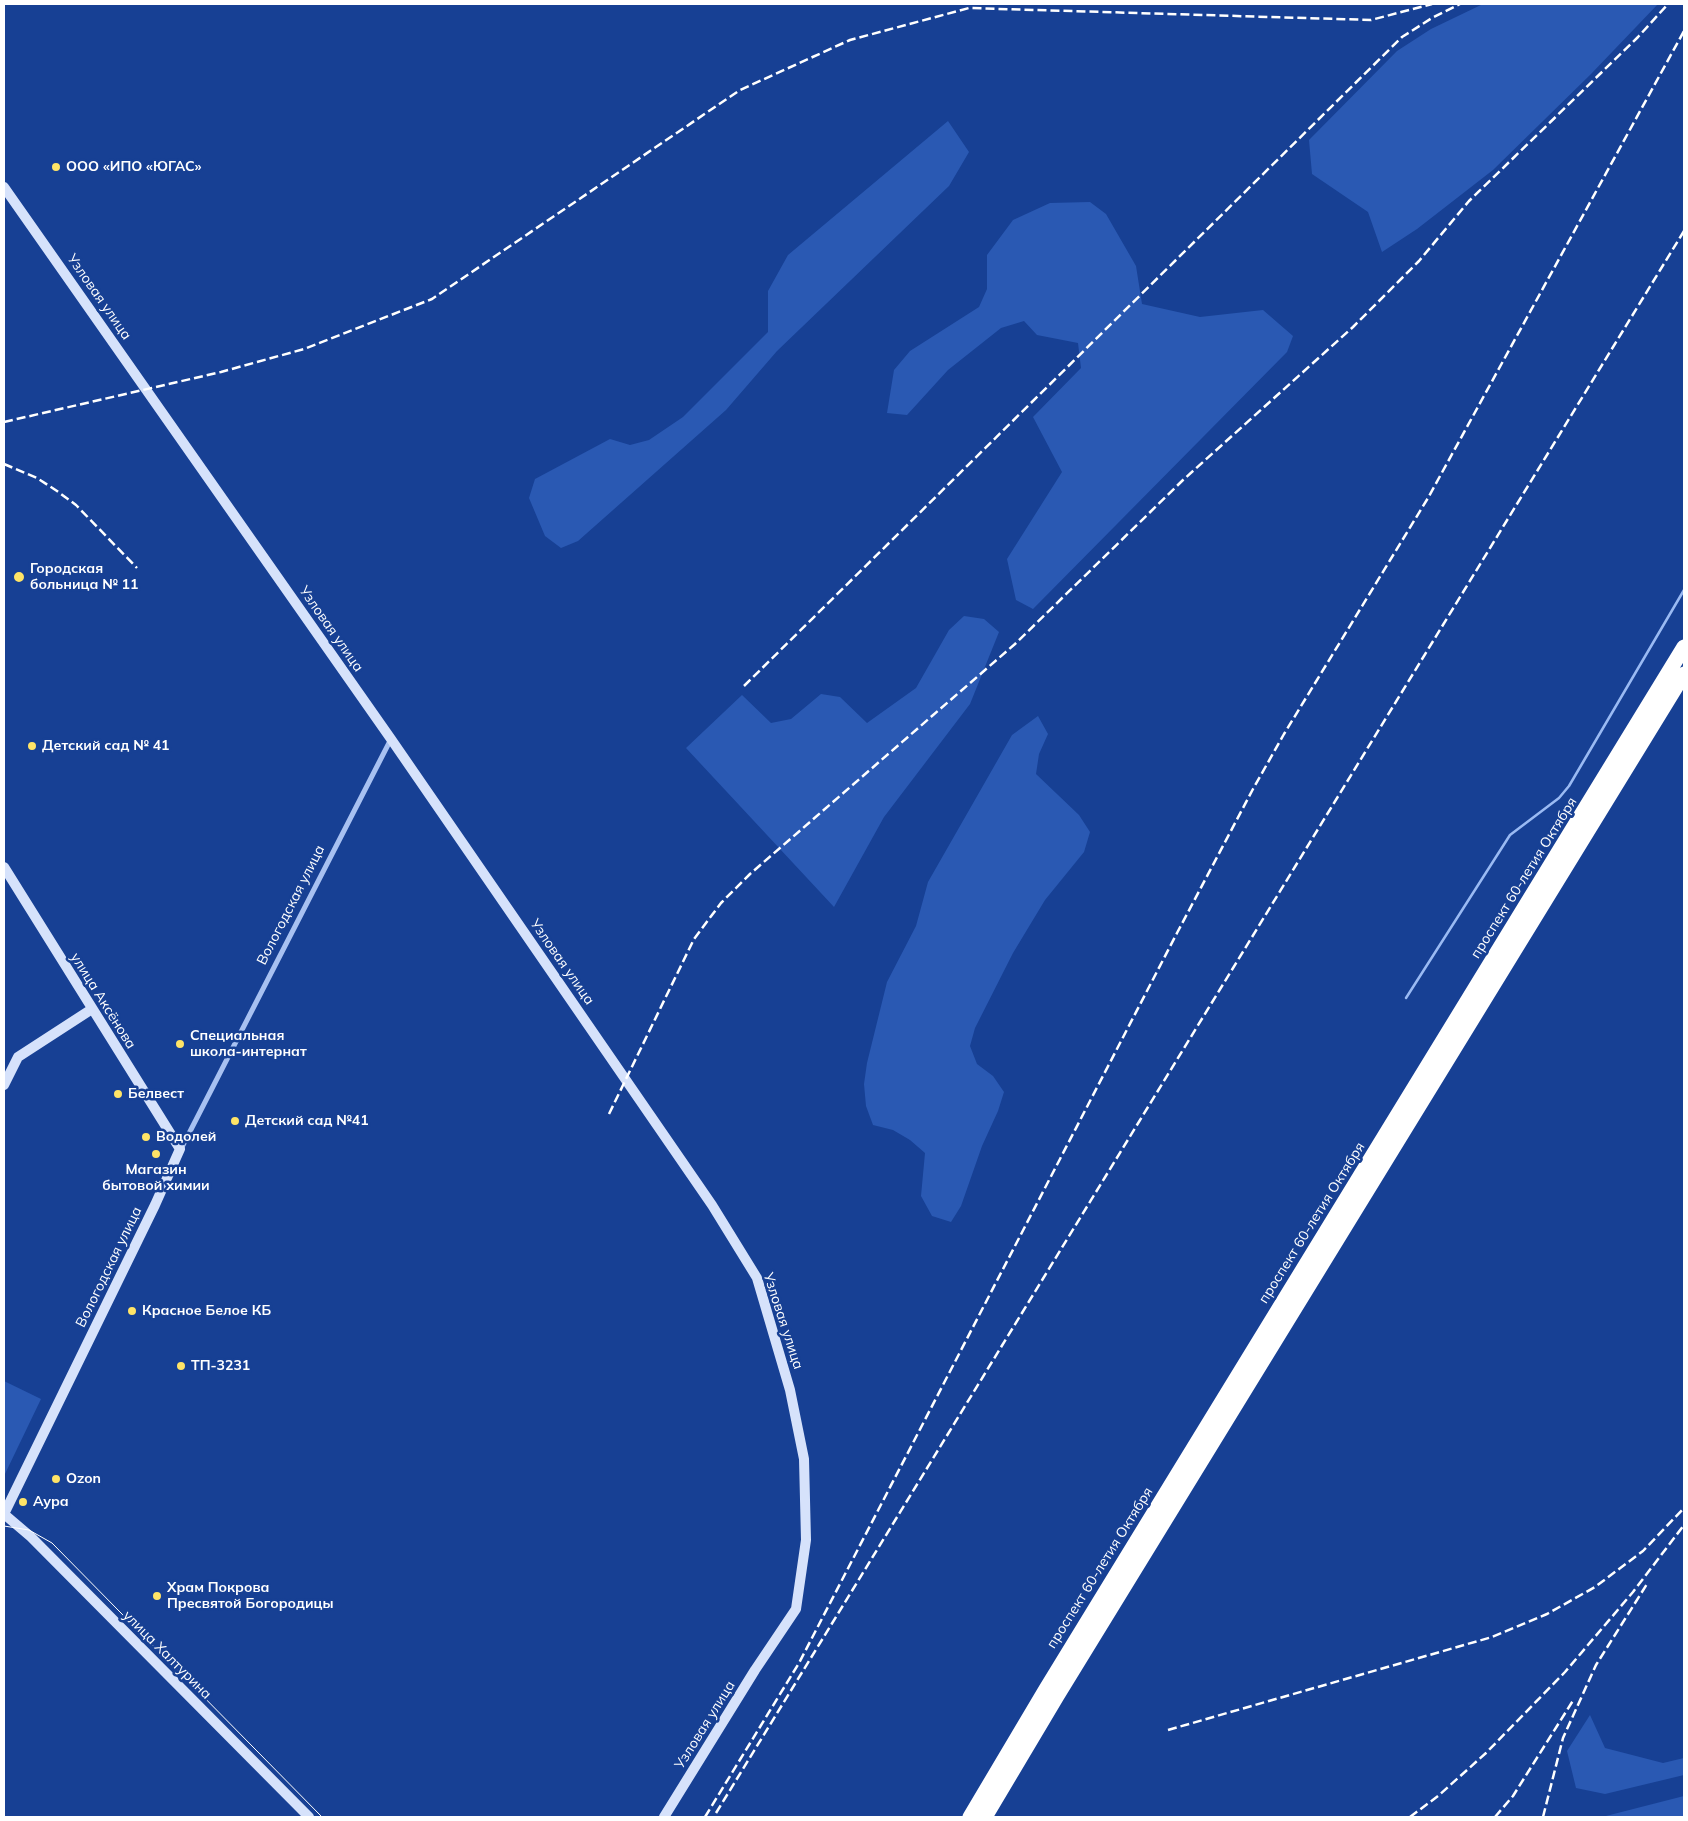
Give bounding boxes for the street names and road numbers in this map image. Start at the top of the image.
street label: Узловая улица [63,251,135,343]
street label: Узловая улица [295,583,367,675]
street label: проспект 60-летия Октября [1467,794,1581,962]
street label: Вологодская улица [254,842,328,968]
street label: Узловая улица [526,916,598,1008]
street label: улица Аксёнова [67,950,139,1052]
street label: проспект 60-летия Октября [1255,1139,1369,1307]
street label: Вологодская улица [73,1204,145,1330]
street label: Узловая улица [759,1271,807,1371]
street label: проспект 60-летия Октября [1043,1484,1157,1652]
street label: улица Халтурина [119,1607,215,1703]
street label: Узловая улица [671,1678,739,1772]

